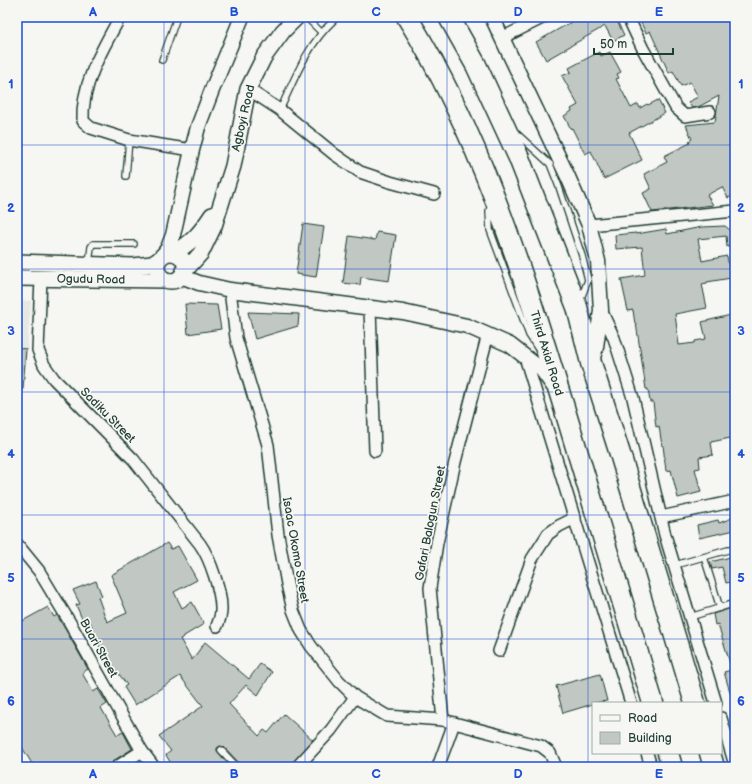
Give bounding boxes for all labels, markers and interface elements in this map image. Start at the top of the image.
text: A [88,4,97,20]
text: B [229,4,239,20]
text: C [371,4,381,20]
text: D [513,4,523,20]
text: E [655,4,664,20]
scale bar [594,30,673,56]
text: 50 m [600,37,627,52]
text: 1 [8,76,14,92]
text: 1 [738,76,744,92]
street label: Agboyi Road [229,83,258,153]
text: 2 [7,200,15,216]
text: 2 [737,200,745,216]
street label: Ogudu Road [57,271,125,288]
street label: Third Axial Road [526,309,567,398]
text: 3 [7,323,15,339]
text: 3 [737,323,745,339]
street label: Sadiku Street [77,385,139,446]
text: 4 [7,446,15,462]
text: 4 [737,446,745,462]
street label: Gafari Balogun Street [412,464,449,582]
street label: Isaac Okomo Street [279,496,312,604]
text: 5 [7,570,15,586]
text: 5 [737,570,745,586]
street label: Buari Street [76,616,121,680]
text: 6 [7,693,15,709]
text: 6 [737,693,745,709]
legend [592,702,722,754]
text: Road [628,711,657,726]
text: Building [628,731,672,746]
text: A [88,766,97,782]
text: B [229,766,239,782]
text: C [371,766,381,782]
text: D [513,766,523,782]
text: E [655,766,664,782]

